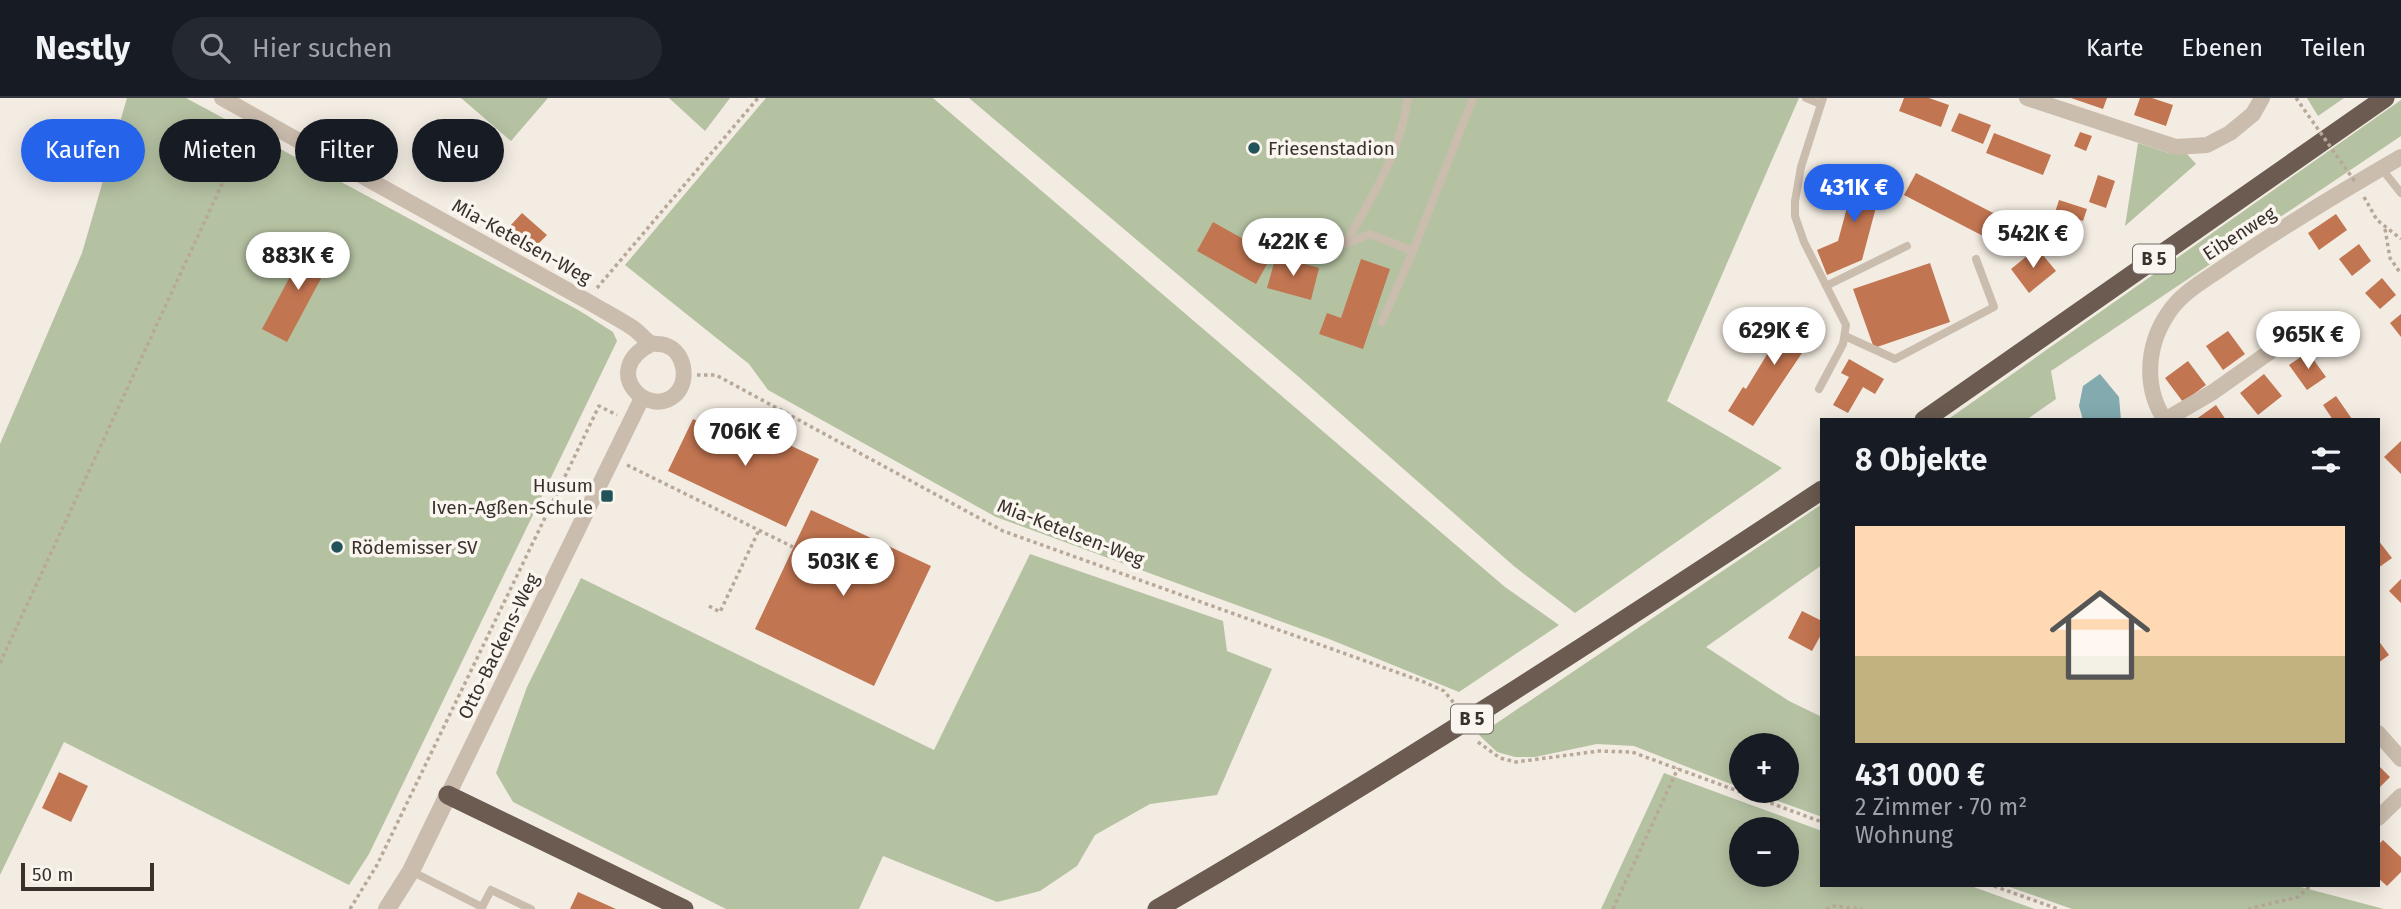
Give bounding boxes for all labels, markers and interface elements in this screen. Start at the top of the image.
search box [172,17,662,80]
text: Nestly [35,28,130,68]
icon: search [196,29,234,67]
text: Hier suchen [252,33,392,64]
text: Karte [2086,34,2144,62]
text: Ebenen [2182,34,2263,62]
text: Teilen [2301,34,2366,62]
chip: Kaufen [21,119,145,182]
chip: Mieten [159,119,281,182]
chip: Filter [295,119,398,182]
chip: Neu [412,119,504,182]
place label: Friesenstadion [1268,137,1395,160]
marker: Friesenstadion [1246,140,1262,156]
pin: 431K € [1797,164,1911,224]
text: 431K € [1820,173,1888,201]
street label: Mia-Ketelsen-Weg [448,194,595,289]
street label: Eibenweg [2199,201,2280,265]
pin: 542K € [1976,211,2090,270]
pin: 422K € [1236,218,1350,278]
text: 542K € [1998,219,2068,247]
text: 422K € [1258,227,1328,255]
pin: 883K € [241,232,355,292]
text: 883K € [262,241,334,269]
road number: B 5 [2133,244,2175,274]
pin: 629K € [1717,308,1831,367]
pin: 965K € [2251,312,2365,371]
text: 629K € [1739,316,1809,344]
text: 965K € [2272,320,2344,348]
pin: 706K € [688,408,802,468]
text: 706K € [710,417,780,445]
icon: filters [2307,441,2345,479]
text: 8 Objekte [1855,442,1987,478]
place label: Husum Iven-Agßen-Schule [431,474,593,519]
marker: Husum Iven-Agßen-Schule [599,488,615,504]
street label: Mia-Ketelsen-Weg [994,494,1148,571]
place label: Rödemisser SV [351,536,478,559]
pin: 503K € [786,538,900,598]
marker: Rödemisser SV [329,539,345,555]
text: 503K € [807,547,879,575]
street label: Otto-Backens-Weg [453,569,544,723]
icon: home [2037,572,2163,698]
road number: B 5 [1451,704,1493,734]
map controls [1729,733,1799,887]
button: + [1729,733,1799,803]
text: 431 000 € [1855,757,1985,793]
text: 2 Zimmer · 70 m² [1855,793,2027,821]
button: − [1729,817,1799,887]
text: Wohnung [1855,821,1953,849]
scale bar [21,860,154,892]
text: 50 m [32,863,73,886]

